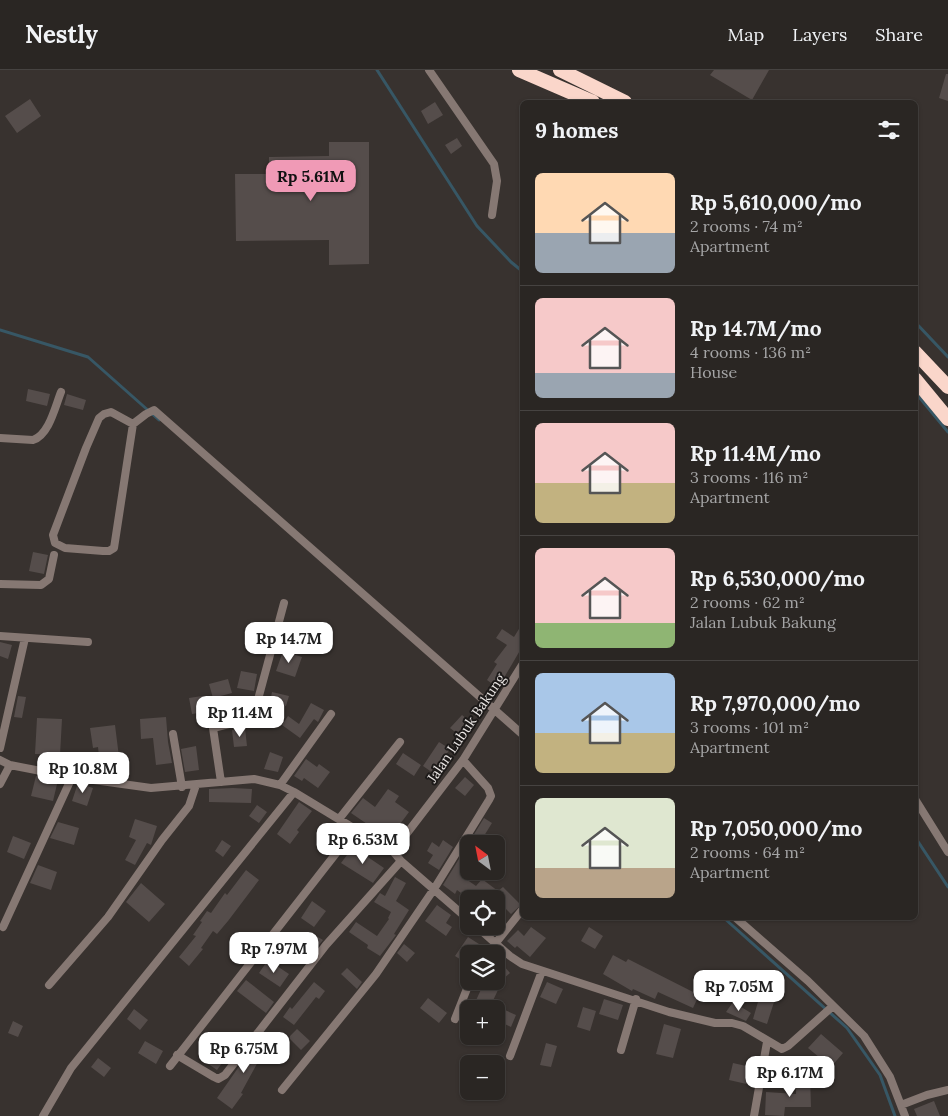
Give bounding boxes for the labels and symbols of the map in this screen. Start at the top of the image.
pin: Rp 5.61M [259,160,363,202]
pin: Rp 14.7M [237,622,341,664]
street label: Jalan Lubuk Bakung [422,670,509,787]
pin: Rp 11.4M [188,696,292,738]
pin: Rp 10.8M [31,752,135,794]
pin: Rp 6.53M [311,822,415,865]
north arrow [460,835,505,880]
pin: Rp 7.97M [222,932,326,974]
pin: Rp 7.05M [687,970,791,1012]
pin: Rp 6.75M [192,1032,296,1074]
pin: Rp 6.17M [738,1056,842,1098]

